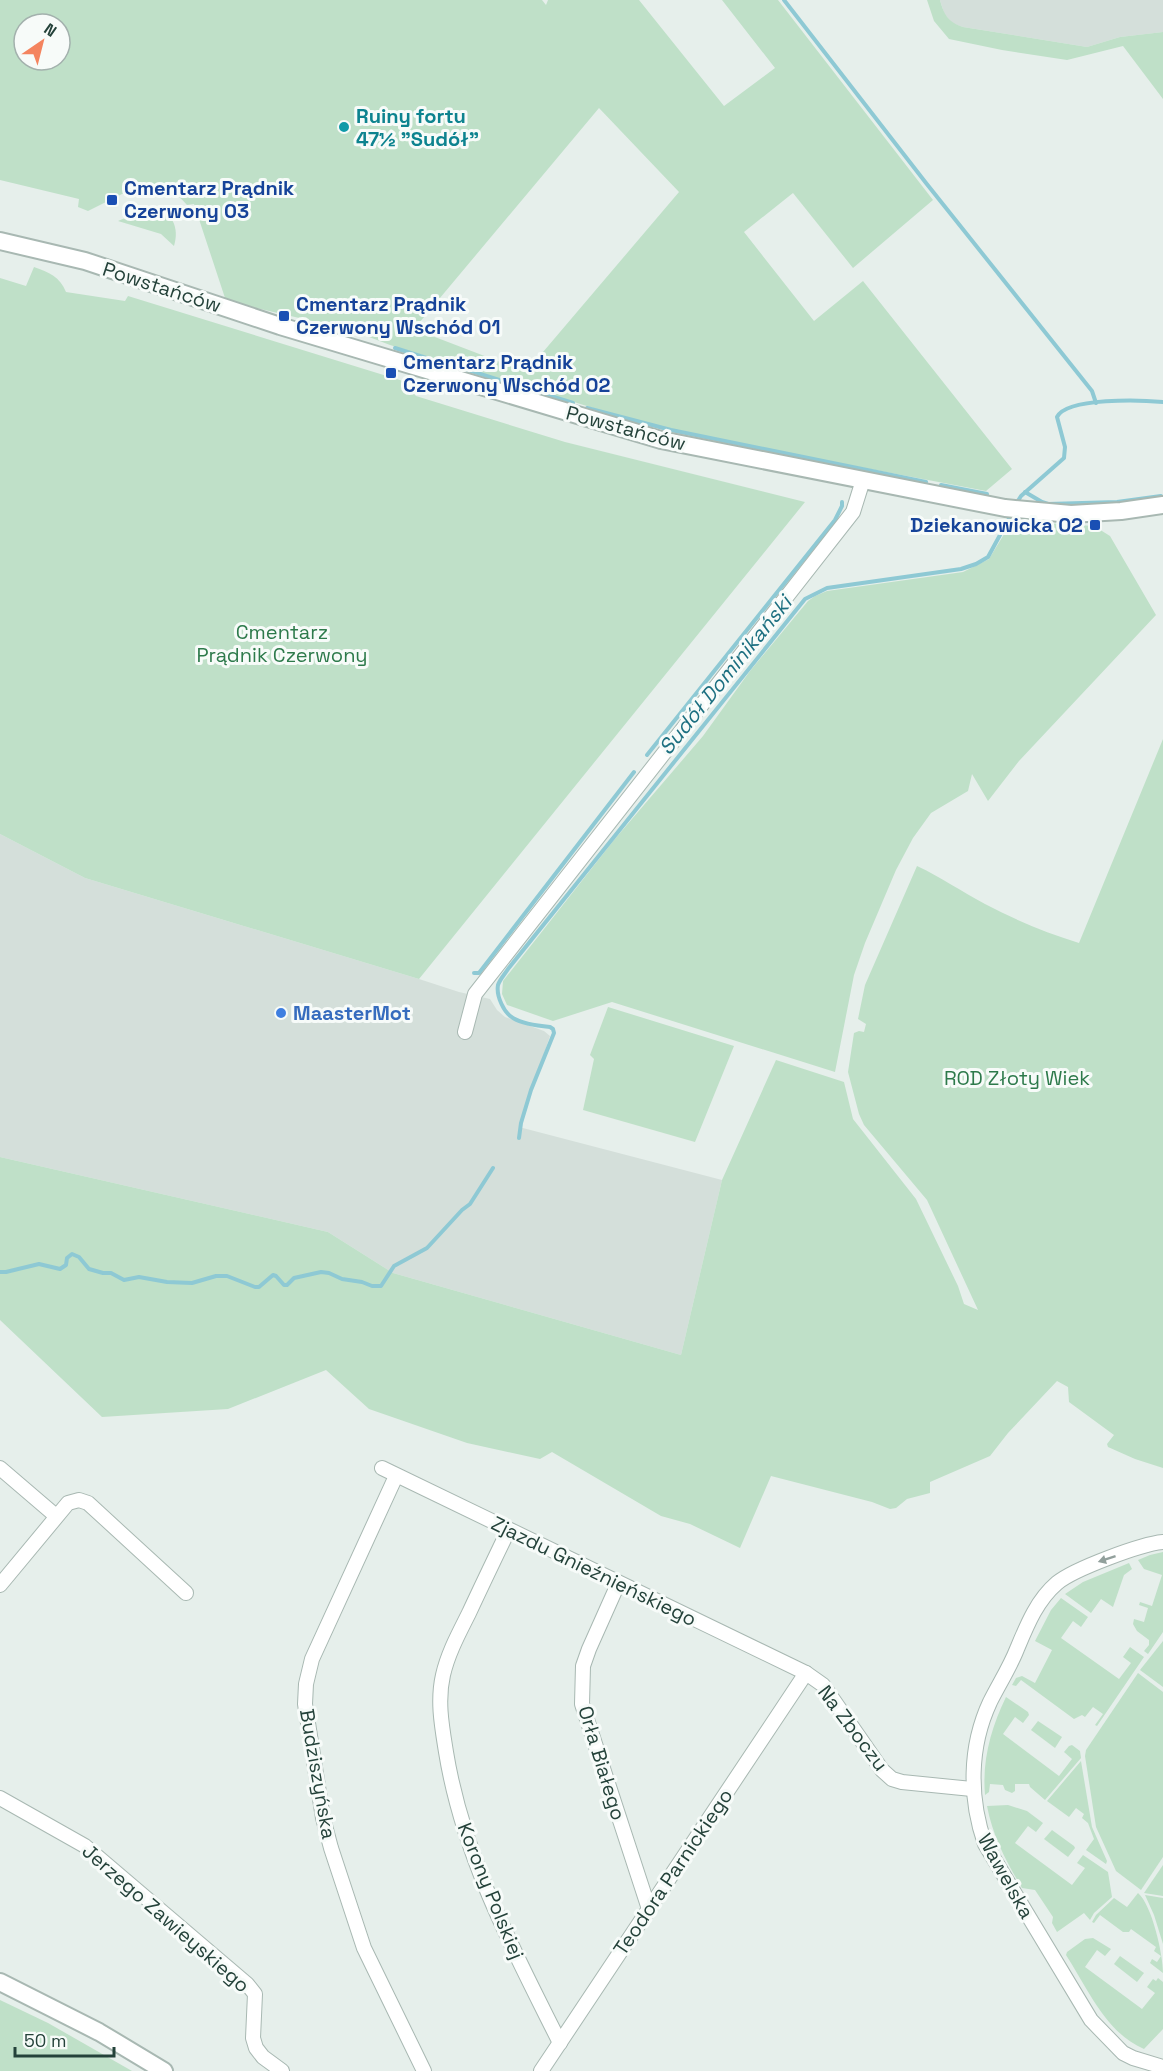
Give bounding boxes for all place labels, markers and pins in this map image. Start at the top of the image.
place label: Ruiny fortu 47½ "Sudół" [356,103,479,152]
marker: Ruiny fortu 47½ "Sudół" [337,120,351,134]
place label: Cmentarz Prądnik Czerwony 03 [124,175,294,224]
marker: Cmentarz Prądnik Czerwony 03 [105,193,119,207]
place label: Cmentarz Prądnik Czerwony Wschód 01 [296,291,500,340]
marker: Cmentarz Prądnik Czerwony Wschód 01 [277,309,291,323]
place label: Cmentarz Prądnik Czerwony Wschód 02 [403,349,610,398]
marker: Cmentarz Prądnik Czerwony Wschód 02 [384,366,398,380]
place label: Dziekanowicka 02 [910,512,1083,538]
marker: Dziekanowicka 02 [1088,518,1102,532]
place label: MaasterMot [293,1000,411,1026]
marker: MaasterMot [274,1006,288,1020]

